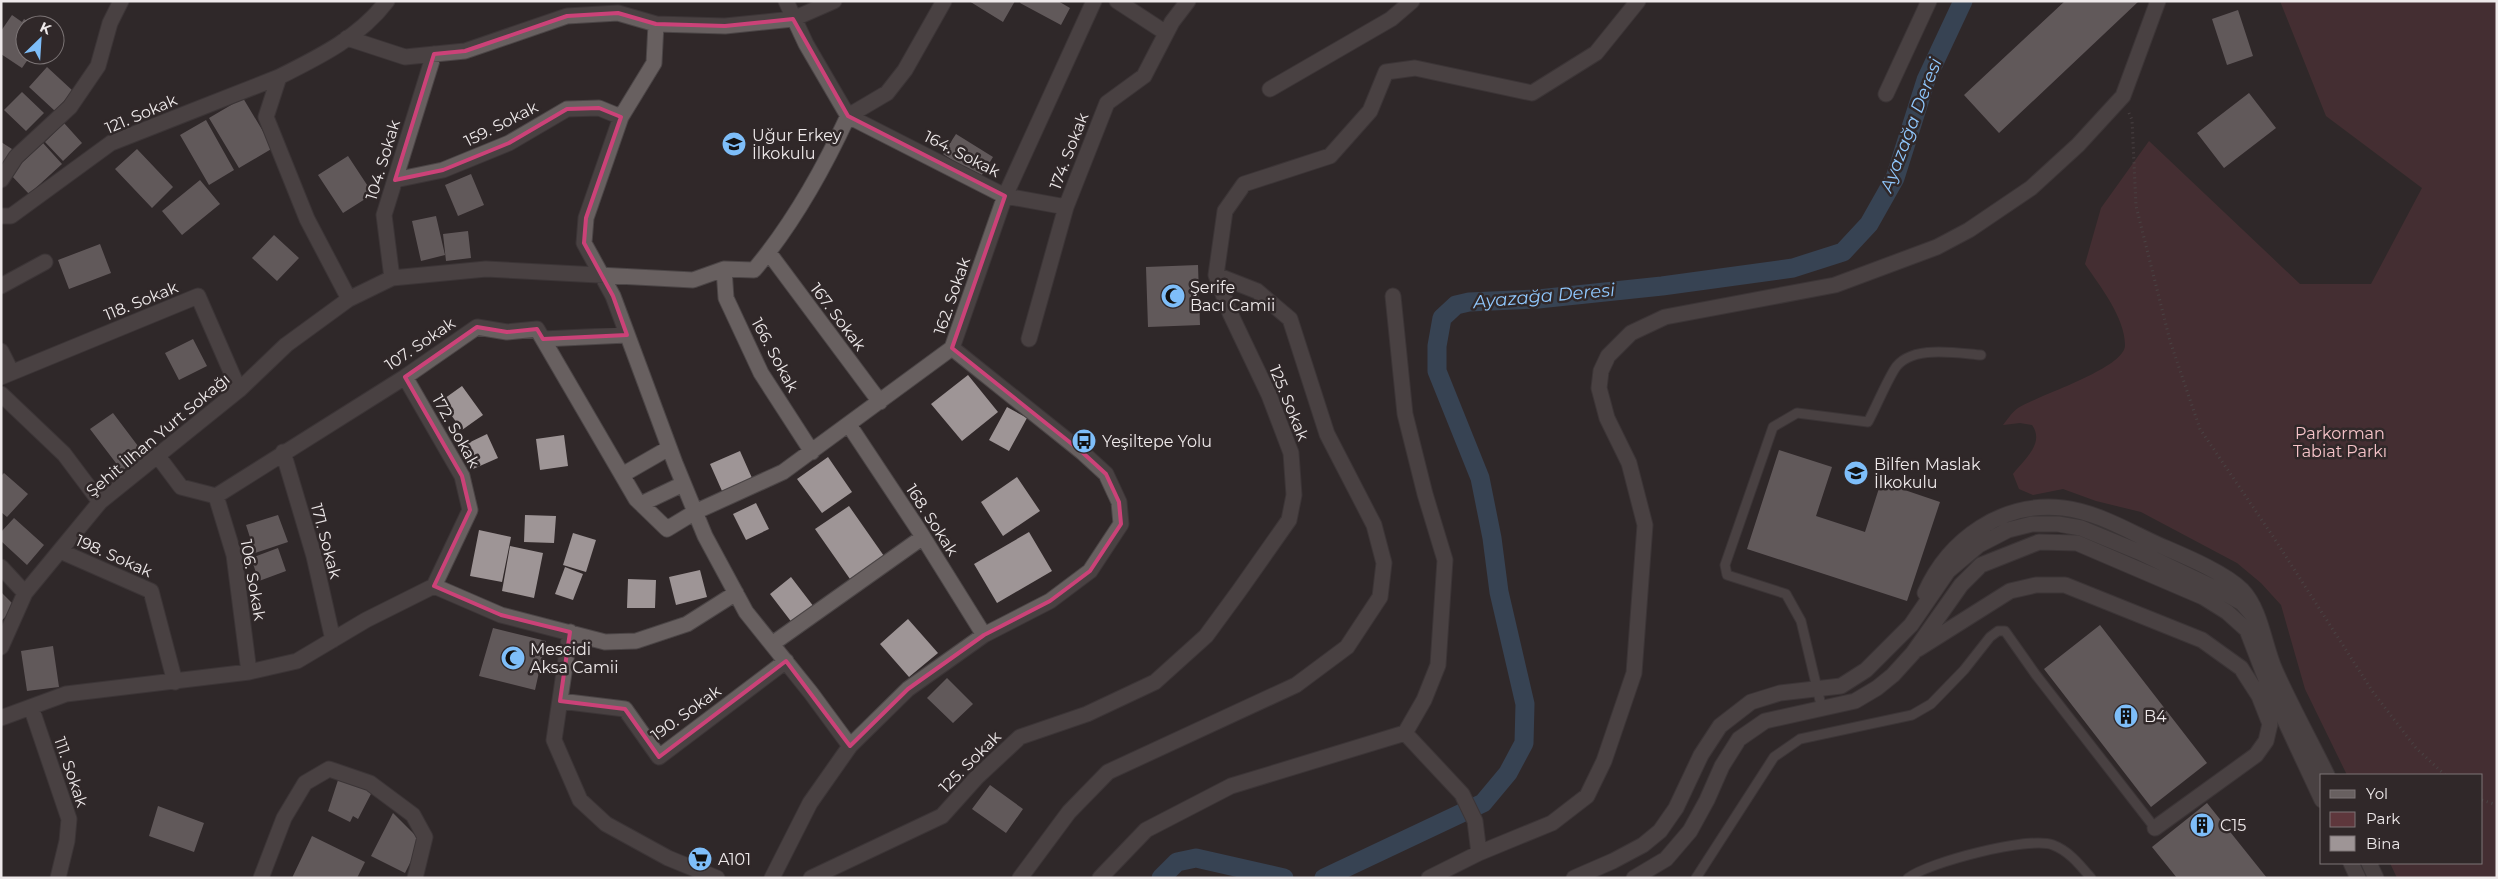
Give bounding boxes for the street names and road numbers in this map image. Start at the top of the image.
street label: 121. Sokak [102,90,180,138]
street label: 159. Sokak [461,97,541,151]
street label: 174. Sokak [1046,109,1093,192]
street label: 104. Sokak [362,117,404,203]
street label: 164. Sokak [921,127,1003,181]
street label: 162. Sokak [930,254,974,337]
street label: 118. Sokak [101,277,181,324]
street label: 167. Sokak [806,279,870,355]
street label: 107. Sokak [381,313,459,374]
street label: 166. Sokak [748,315,803,396]
street label: 125. Sokak [1265,362,1313,444]
street label: Şehit İlhan Yurt Sokağı [82,369,234,501]
street label: 172. Sokak [428,391,484,471]
street label: 168. Sokak [902,481,962,560]
street label: 171. Sokak [307,501,345,581]
street label: 198. Sokak [73,531,156,581]
street label: 106. Sokak [237,538,270,623]
street label: 190. Sokak [647,681,725,745]
street label: 125. Sokak [935,727,1005,797]
street label: 111. Sokak [50,734,92,810]

